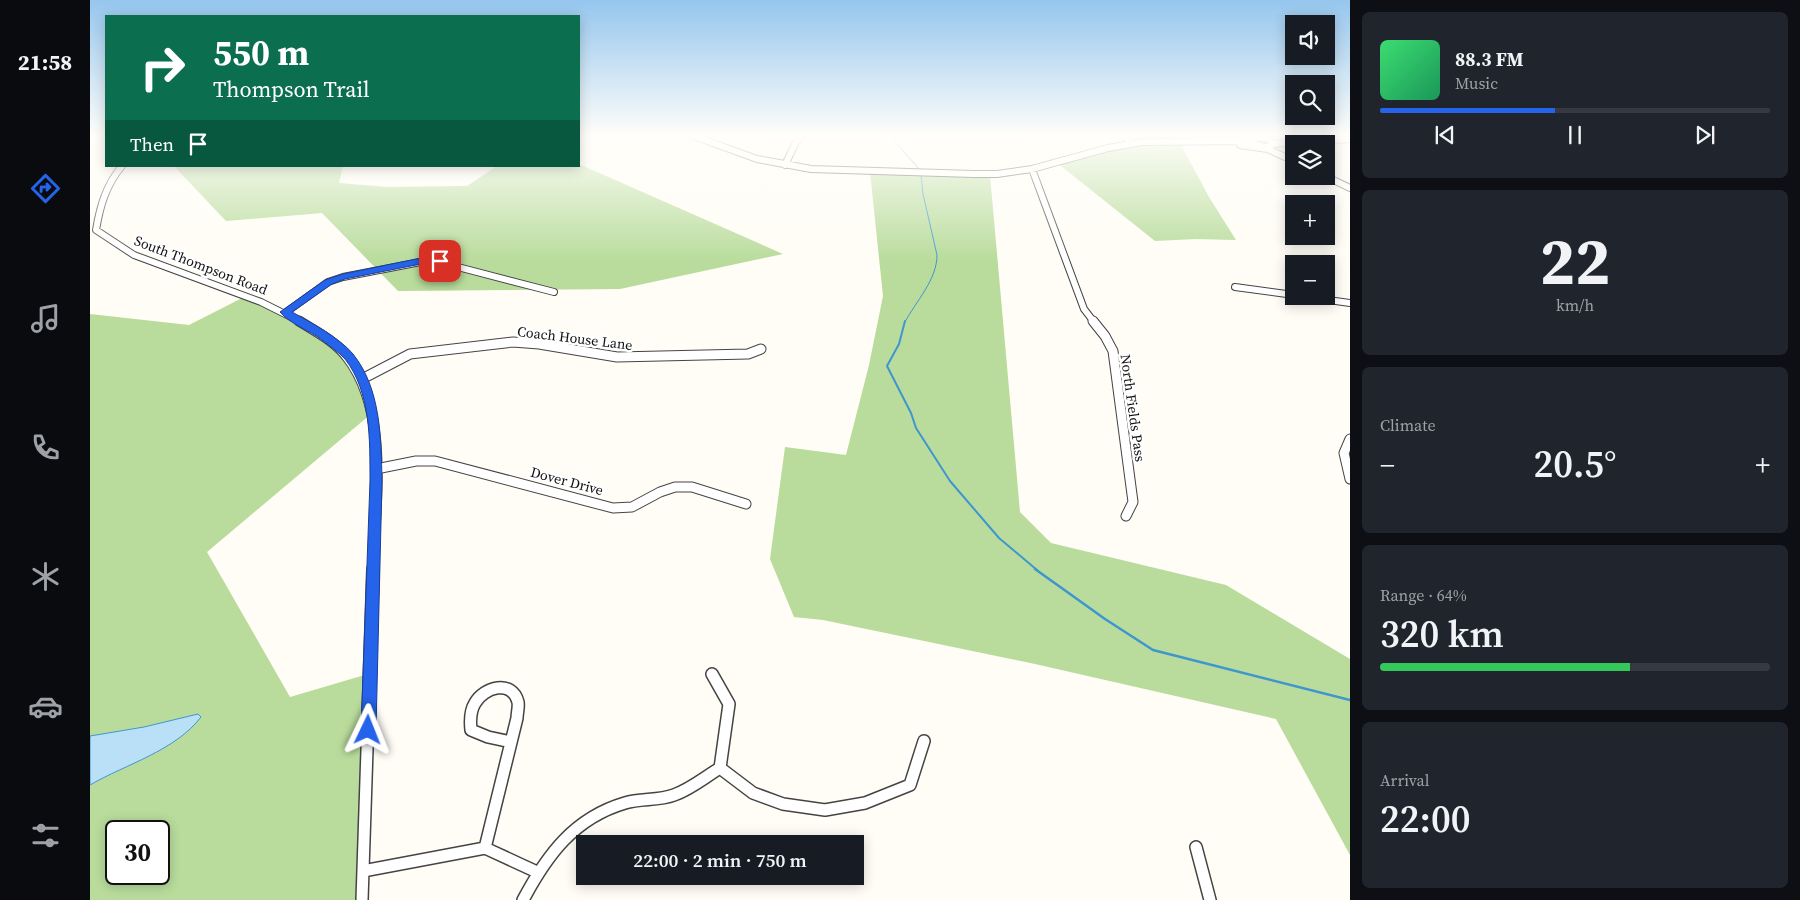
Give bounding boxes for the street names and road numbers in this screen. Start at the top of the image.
street label: South Thompson Road [132,230,271,300]
street label: Coach House Lane [516,321,634,355]
street label: North Fields Pass [1116,353,1150,463]
street label: Dover Drive [528,462,606,500]

